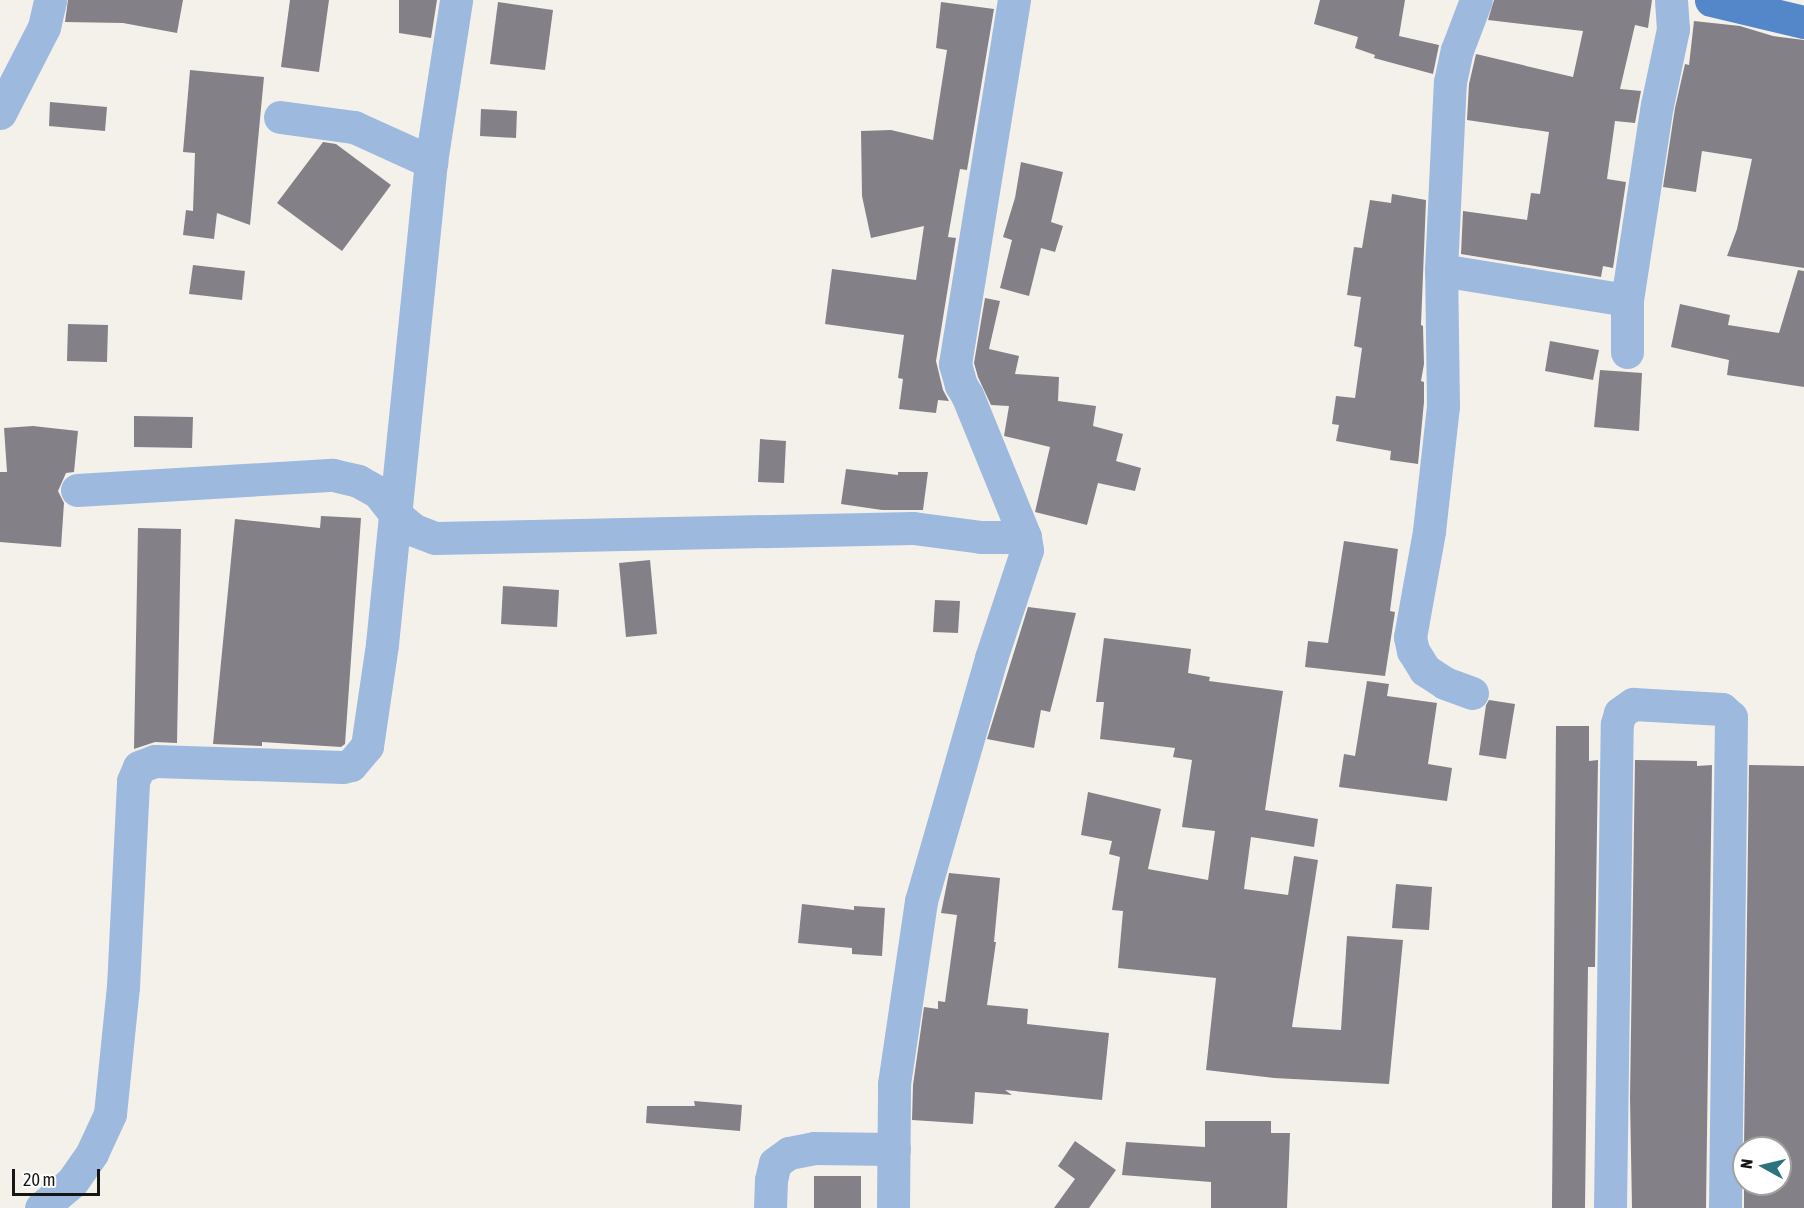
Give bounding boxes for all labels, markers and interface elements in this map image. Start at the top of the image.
north arrow [1732,1136,1792,1196]
scale bar [15,1157,104,1195]
text: N [1737,1158,1756,1170]
text: 20 m [23,1169,55,1190]

